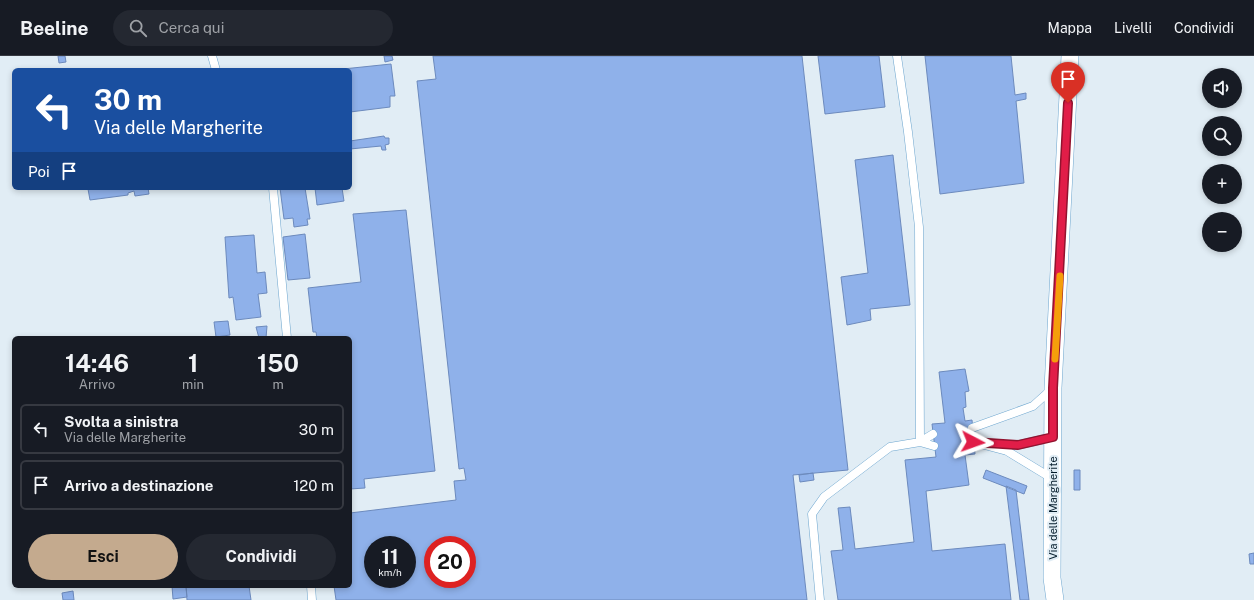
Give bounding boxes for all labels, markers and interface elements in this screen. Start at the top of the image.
search box [113,10,393,46]
text: Beeline [20,17,89,39]
icon: search [127,17,149,39]
text: Cerca qui [159,19,224,36]
text: Mappa [1048,20,1092,36]
text: Livelli [1114,20,1152,36]
text: Condividi [1174,20,1234,36]
pin [1051,62,1085,103]
icon: arrive [1057,68,1079,90]
map controls [1202,68,1242,252]
button: sound [1202,68,1242,108]
text: 30 m [94,83,162,116]
icon: left [28,84,80,136]
button: search [1202,116,1242,156]
text: Via delle Margherite [94,117,263,138]
icon: arrive [58,160,80,182]
text: Poi [28,163,50,180]
button: + [1202,164,1242,204]
button: − [1202,212,1242,252]
text: 14:46 [65,349,129,377]
text: 1 [188,349,198,377]
text: 150 [257,349,299,377]
text: Arrivo [79,377,115,392]
text: min [182,377,204,392]
text: m [272,377,284,392]
text: Svolta a sinistra [64,413,178,430]
icon: left [30,418,52,440]
text: 30 m [299,421,334,438]
position arrow [952,421,994,463]
text: Via delle Margherite [64,430,186,445]
street label: Via delle Margherite [1047,456,1059,560]
icon: arrive [30,474,52,496]
text: Arrivo a destinazione [64,477,213,494]
text: 120 m [293,477,334,494]
button: Esci [28,534,178,580]
button: Condividi [186,534,336,580]
speed limit sign: 20 [424,536,476,588]
text: 11 [381,545,399,569]
text: km/h [378,566,402,578]

